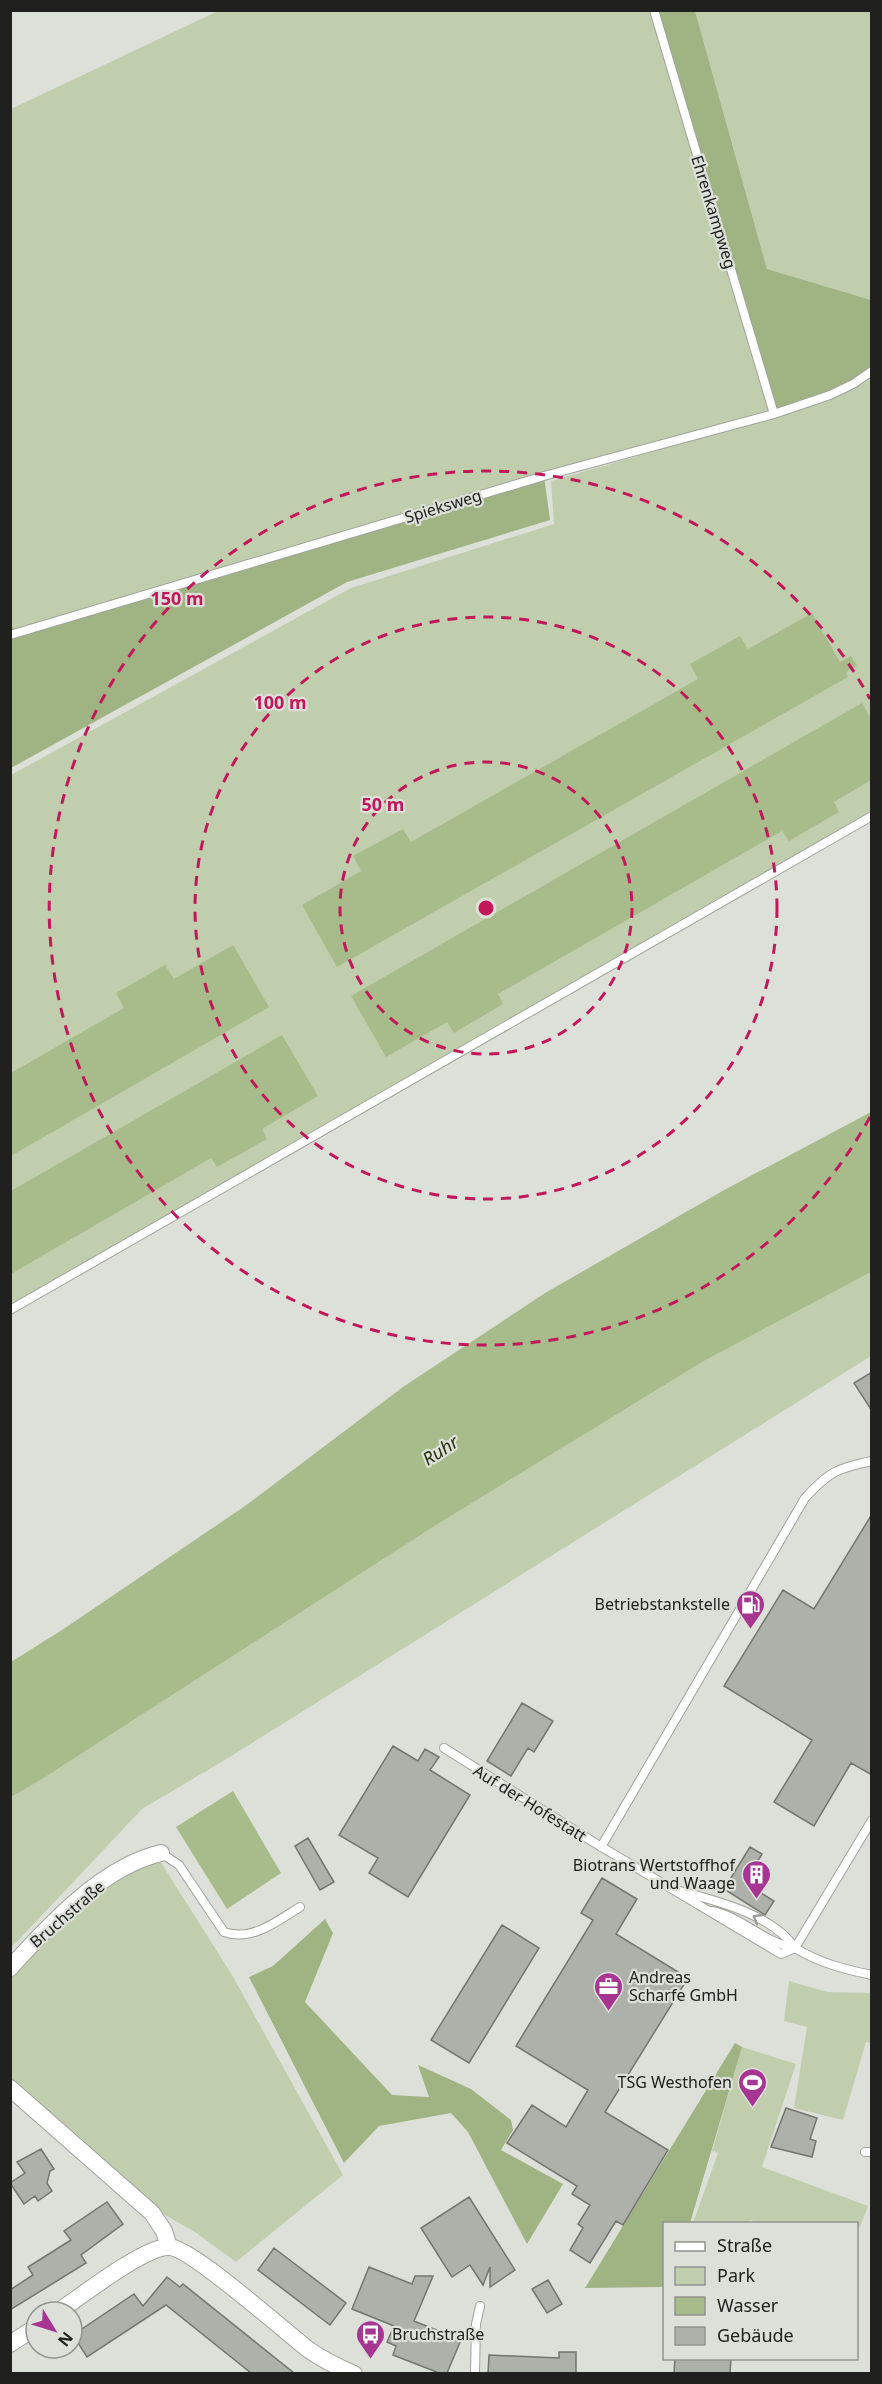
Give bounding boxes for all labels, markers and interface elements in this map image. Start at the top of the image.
street label: Ehrenkampweg [686,153,742,271]
street label: Spieksweg [402,484,484,528]
text: 150 m [150,586,204,610]
text: 100 m [253,690,307,714]
text: 50 m [362,792,404,816]
centre of rings [476,898,496,918]
water label: Ruhr [417,1429,463,1471]
fuel station icon: Betriebstankstelle [735,1588,767,1630]
place label: Betriebstankstelle [595,1593,730,1615]
street label: Auf der Hofestatt [469,1759,591,1847]
place label: Biotrans Wertstoffhof und Waage [573,1854,736,1894]
building icon: Biotrans Wertstoffhof und Waage [740,1858,772,1900]
street label: Bruchstraße [25,1875,109,1953]
one-way arrow [753,1914,763,1926]
place label: Andreas Scharfe GmbH [629,1966,738,2006]
office icon: Andreas Scharfe GmbH [592,1970,624,2012]
sports icon: TSG Westhofen [737,2066,769,2108]
place label: TSG Westhofen [618,2071,732,2093]
legend [663,2222,858,2360]
text: Straße [717,2233,772,2257]
text: Park [717,2263,755,2287]
text: Wasser [717,2293,779,2317]
north arrow [24,2300,84,2360]
bus stop icon: Bruchstraße [355,2318,387,2360]
place label: Bruchstraße [392,2323,484,2345]
text: Gebäude [717,2323,794,2347]
text: N [53,2327,78,2351]

